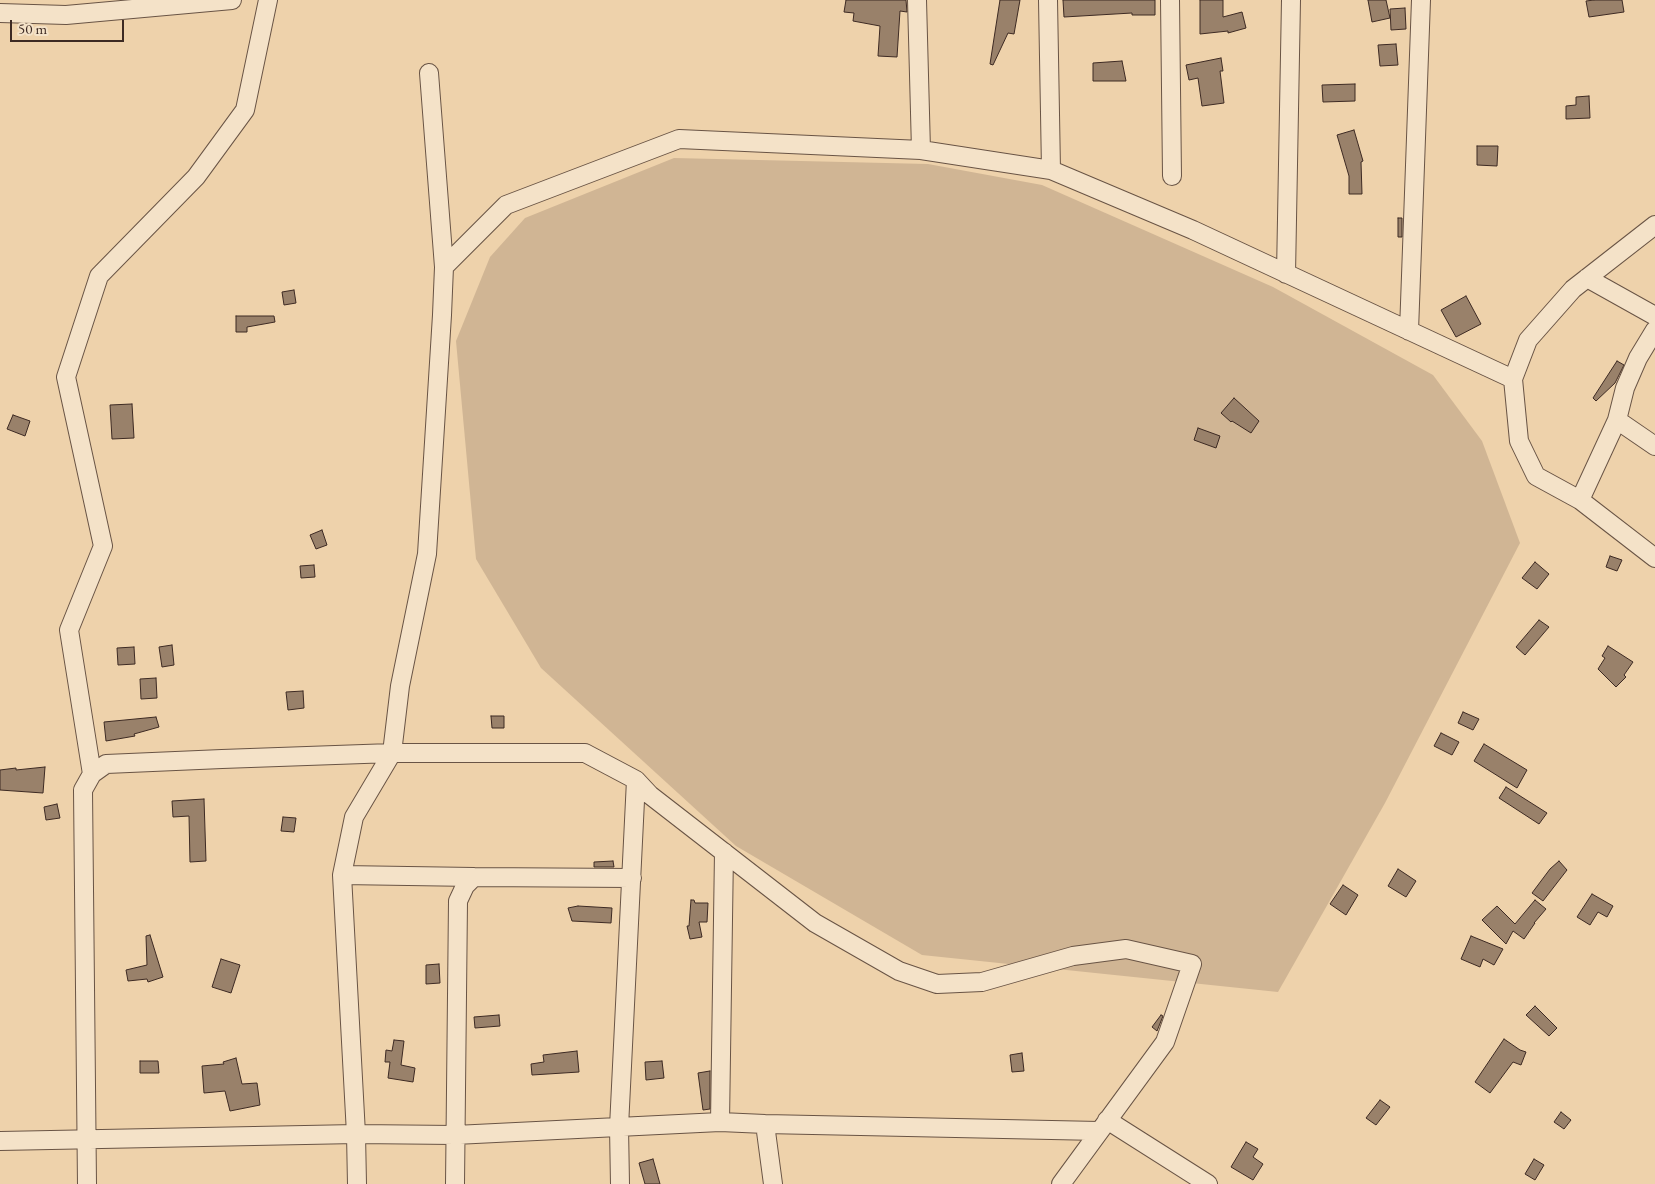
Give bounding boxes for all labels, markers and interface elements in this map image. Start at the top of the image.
scale bar [12,10,126,42]
text: 50 m [18,19,47,38]

